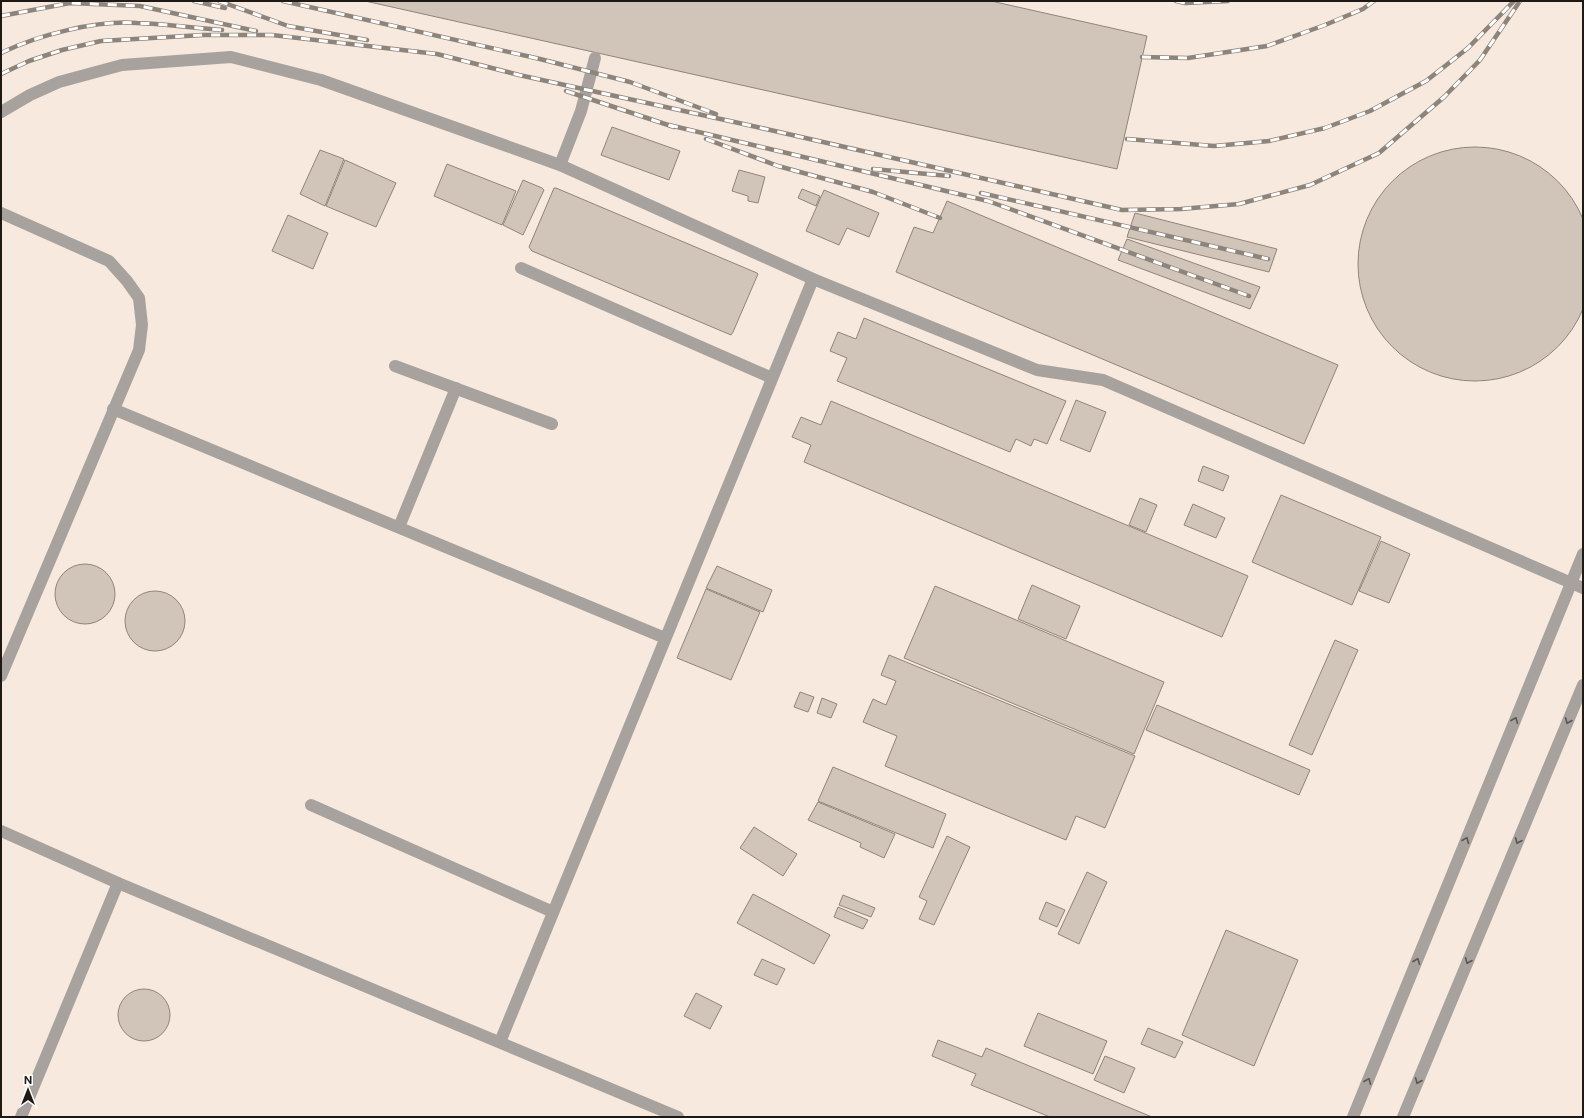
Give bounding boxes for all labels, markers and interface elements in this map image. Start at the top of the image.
one-way arrow [1511,716,1519,723]
one-way arrow [1565,716,1573,724]
one-way arrow [1515,836,1523,844]
one-way arrow [1462,837,1470,844]
one-way arrow [1412,957,1420,965]
one-way arrow [1465,957,1473,964]
north arrow [8,1070,48,1110]
text: N [24,1074,32,1086]
one-way arrow [1363,1077,1371,1084]
one-way arrow [1415,1077,1423,1084]

